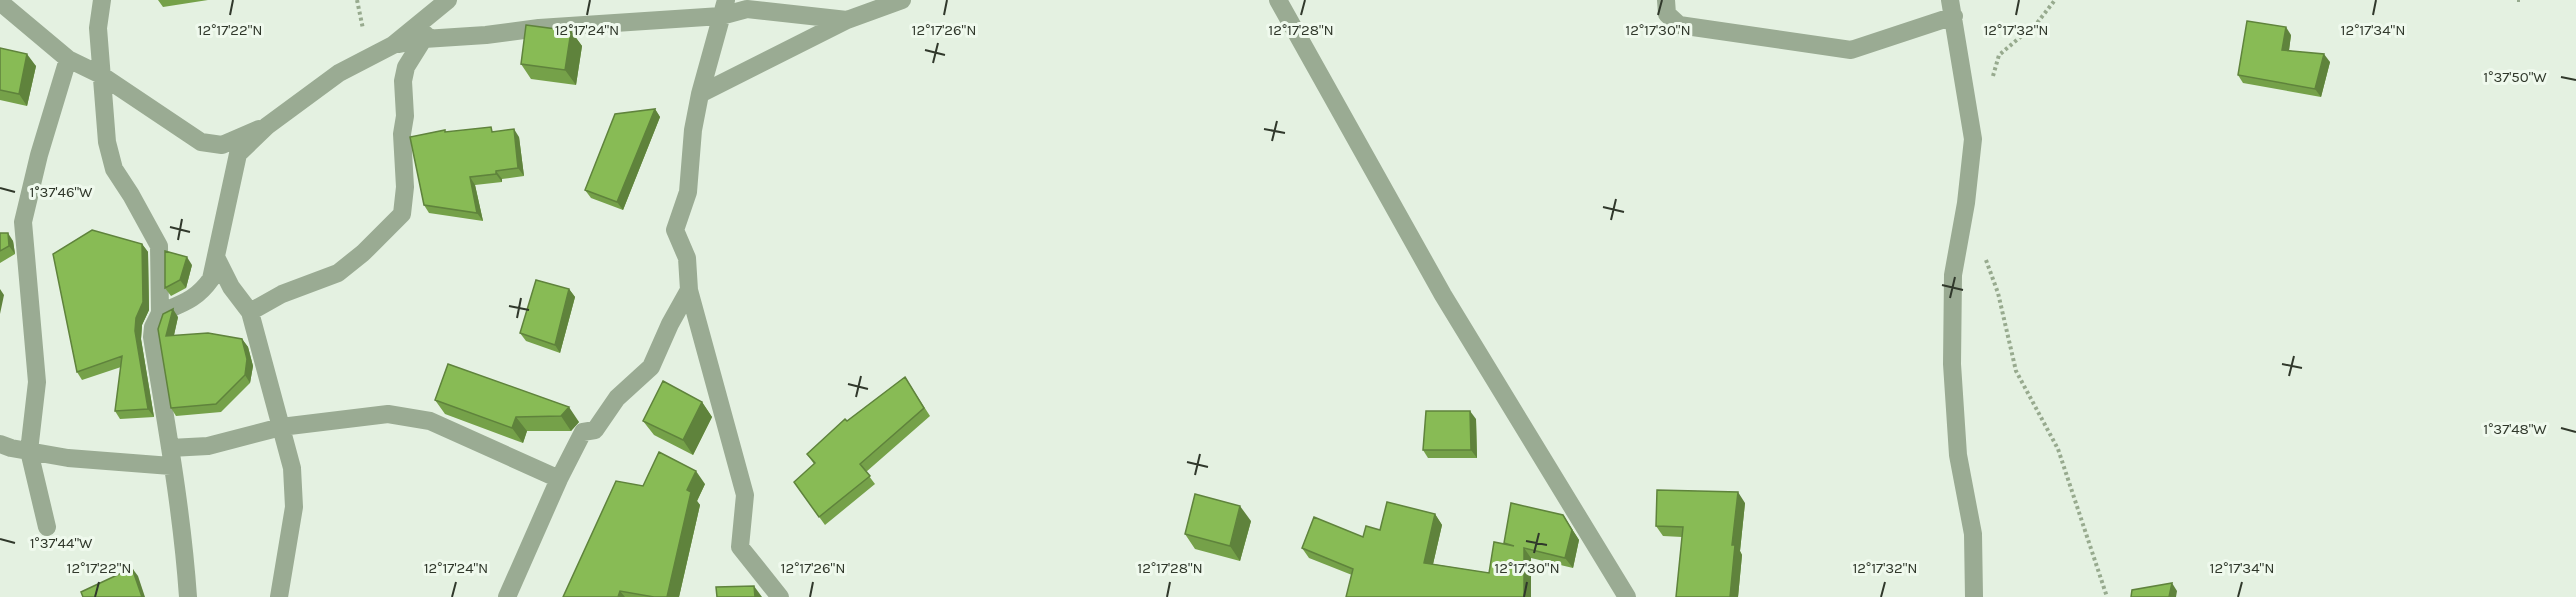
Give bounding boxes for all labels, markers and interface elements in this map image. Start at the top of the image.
text: 12°17'22"N [197,21,263,39]
text: 12°17'24"N [555,21,619,39]
text: 12°17'26"N [912,21,976,39]
text: 12°17'28"N [1268,21,1334,39]
text: 12°17'30"N [1625,21,1691,39]
text: 12°17'32"N [1983,21,2049,39]
text: 12°17'34"N [2341,21,2405,39]
text: 1°37'50"W [2483,68,2547,86]
text: 1°37'46"W [30,183,93,201]
text: 1°37'48"W [2483,420,2547,438]
text: 1°37'44"W [30,534,93,552]
text: 12°17'22"N [66,559,132,577]
text: 12°17'24"N [424,559,488,577]
text: 12°17'26"N [781,559,845,577]
text: 12°17'28"N [1137,559,1203,577]
text: 12°17'30"N [1494,559,1560,577]
text: 12°17'32"N [1852,559,1918,577]
text: 12°17'34"N [2210,559,2274,577]

